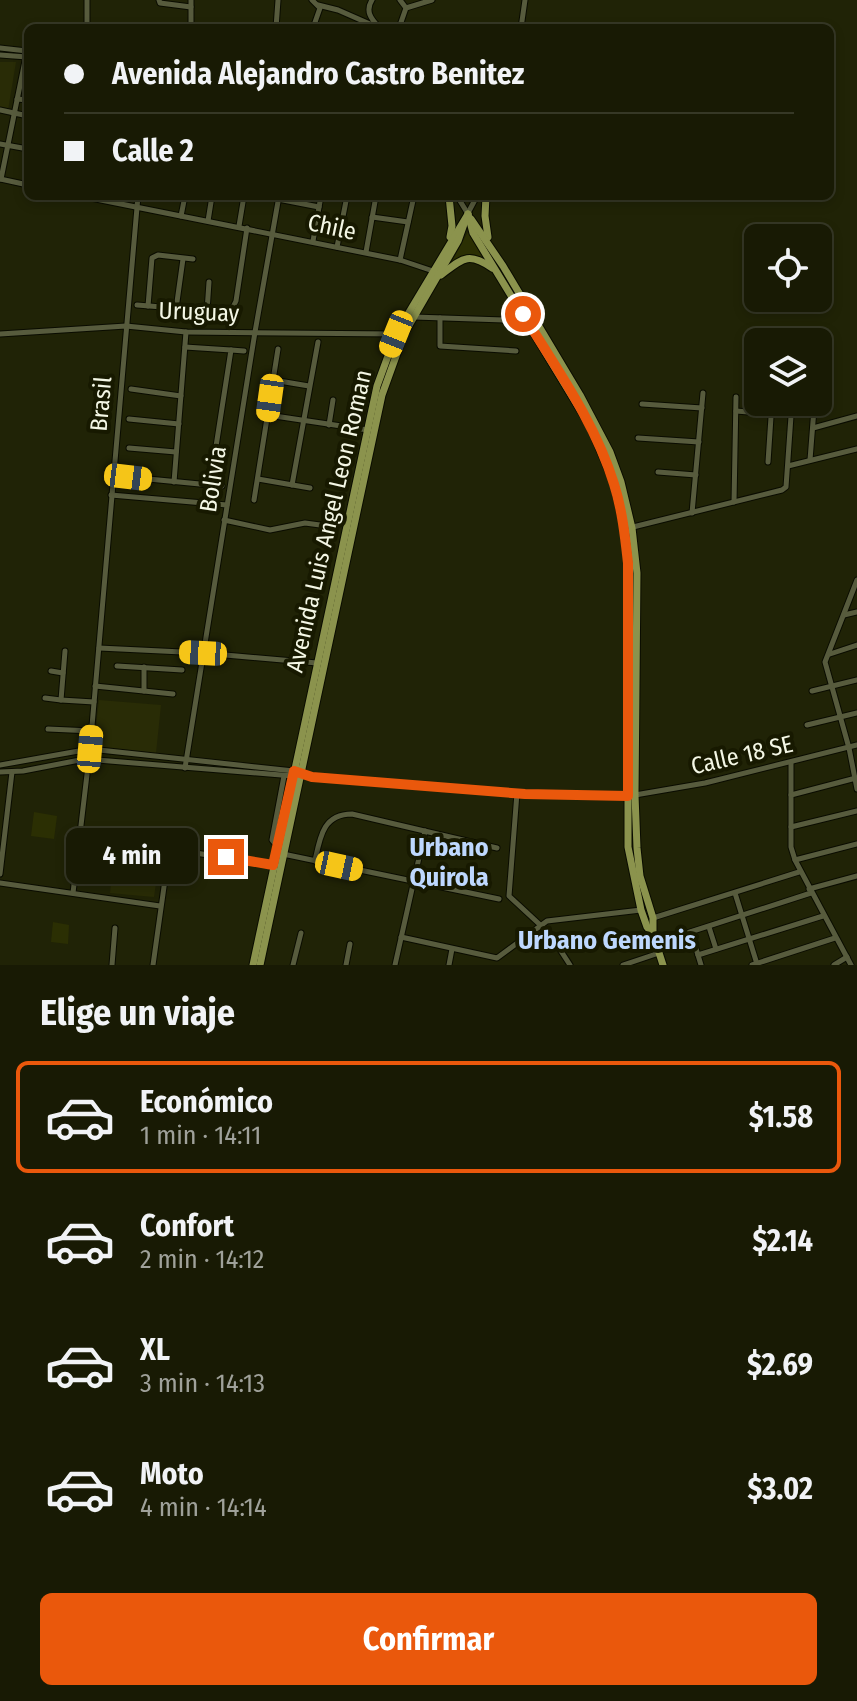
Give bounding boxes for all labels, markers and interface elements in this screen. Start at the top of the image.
text: Avenida Alejandro Castro Benitez [112,56,524,92]
text: Calle 2 [112,133,194,169]
street label: Chile [305,208,359,246]
map controls [744,224,832,416]
button: locate [744,224,832,312]
route start [505,296,541,332]
street label: Uruguay [158,297,240,327]
car [376,307,416,361]
button: layers [744,328,832,416]
street label: Avenida Luis Angel Leon Roman [281,367,377,675]
car [255,373,285,423]
street label: Brasil [85,375,117,433]
street label: Bolivia [194,444,232,514]
car [103,462,153,492]
car [178,640,228,666]
car [76,724,104,774]
street label: Calle 18 SE [688,730,796,780]
callout: 4 min [66,829,198,885]
district label: Urbano Quirola [409,832,489,893]
route end [208,839,244,875]
text: 4 min [103,840,161,871]
car [313,849,365,883]
district label: Urbano Gemenis [518,925,696,956]
text: Elige un viaje [40,991,235,1035]
icon: car [44,1081,116,1153]
text: Económico [140,1084,273,1120]
text: $1.58 [749,1099,813,1135]
text: 1 min · 14:11 [140,1120,261,1151]
icon: car [44,1205,116,1277]
text: Confort [140,1208,234,1244]
text: $2.14 [752,1223,813,1259]
text: 2 min · 14:12 [140,1244,264,1275]
icon: car [44,1329,116,1401]
text: XL [140,1332,170,1368]
text: $2.69 [747,1347,813,1383]
text: 3 min · 14:13 [140,1368,265,1399]
icon: car [44,1453,116,1525]
text: Moto [140,1456,204,1492]
text: $3.02 [747,1471,813,1507]
text: 4 min · 14:14 [140,1492,267,1523]
button: Confirmar [40,1593,817,1685]

